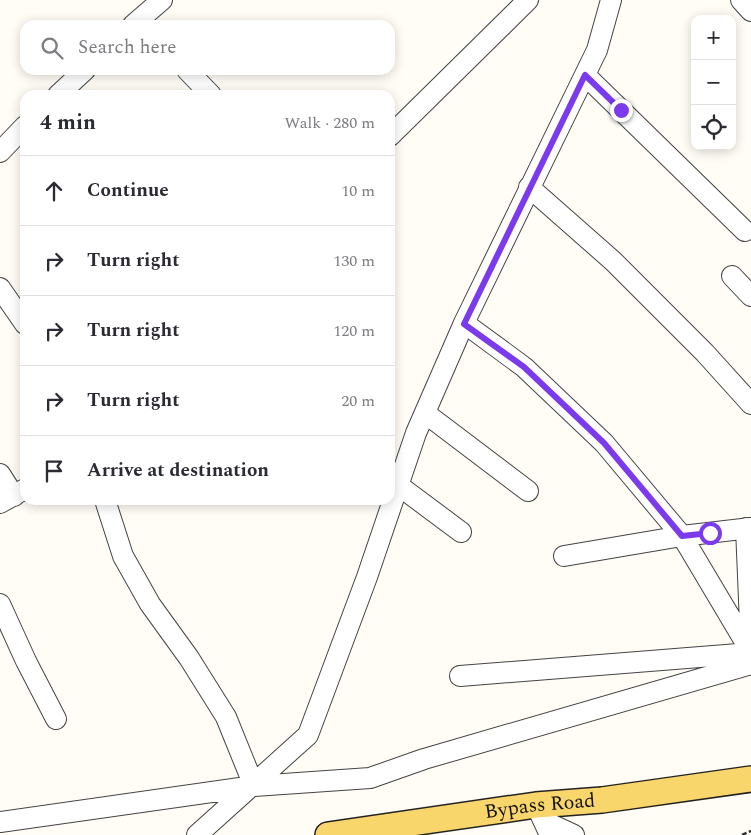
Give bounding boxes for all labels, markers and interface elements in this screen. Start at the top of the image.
map controls [691,15,736,150]
button: + [691,15,736,60]
search box [20,20,395,75]
text: Search here [78,33,177,62]
icon: search [38,34,66,62]
button: − [691,60,736,105]
route end [610,99,633,122]
button: locate [691,105,736,150]
text: 4 min [40,107,96,139]
text: Walk · 280 m [284,111,375,135]
text: Continue [87,176,169,205]
icon: ahead [40,177,68,205]
text: 10 m [341,179,375,203]
text: Turn right [87,246,180,275]
icon: right [40,247,68,275]
text: 130 m [333,249,375,273]
text: Turn right [87,316,180,345]
icon: right [40,317,68,345]
text: 120 m [333,319,375,343]
text: Turn right [87,386,180,415]
icon: right [40,387,68,415]
text: 20 m [341,389,375,413]
text: Arrive at destination [87,456,269,485]
icon: arrive [40,457,68,485]
route start [699,522,722,545]
street label: Bypass Road [483,786,596,827]

